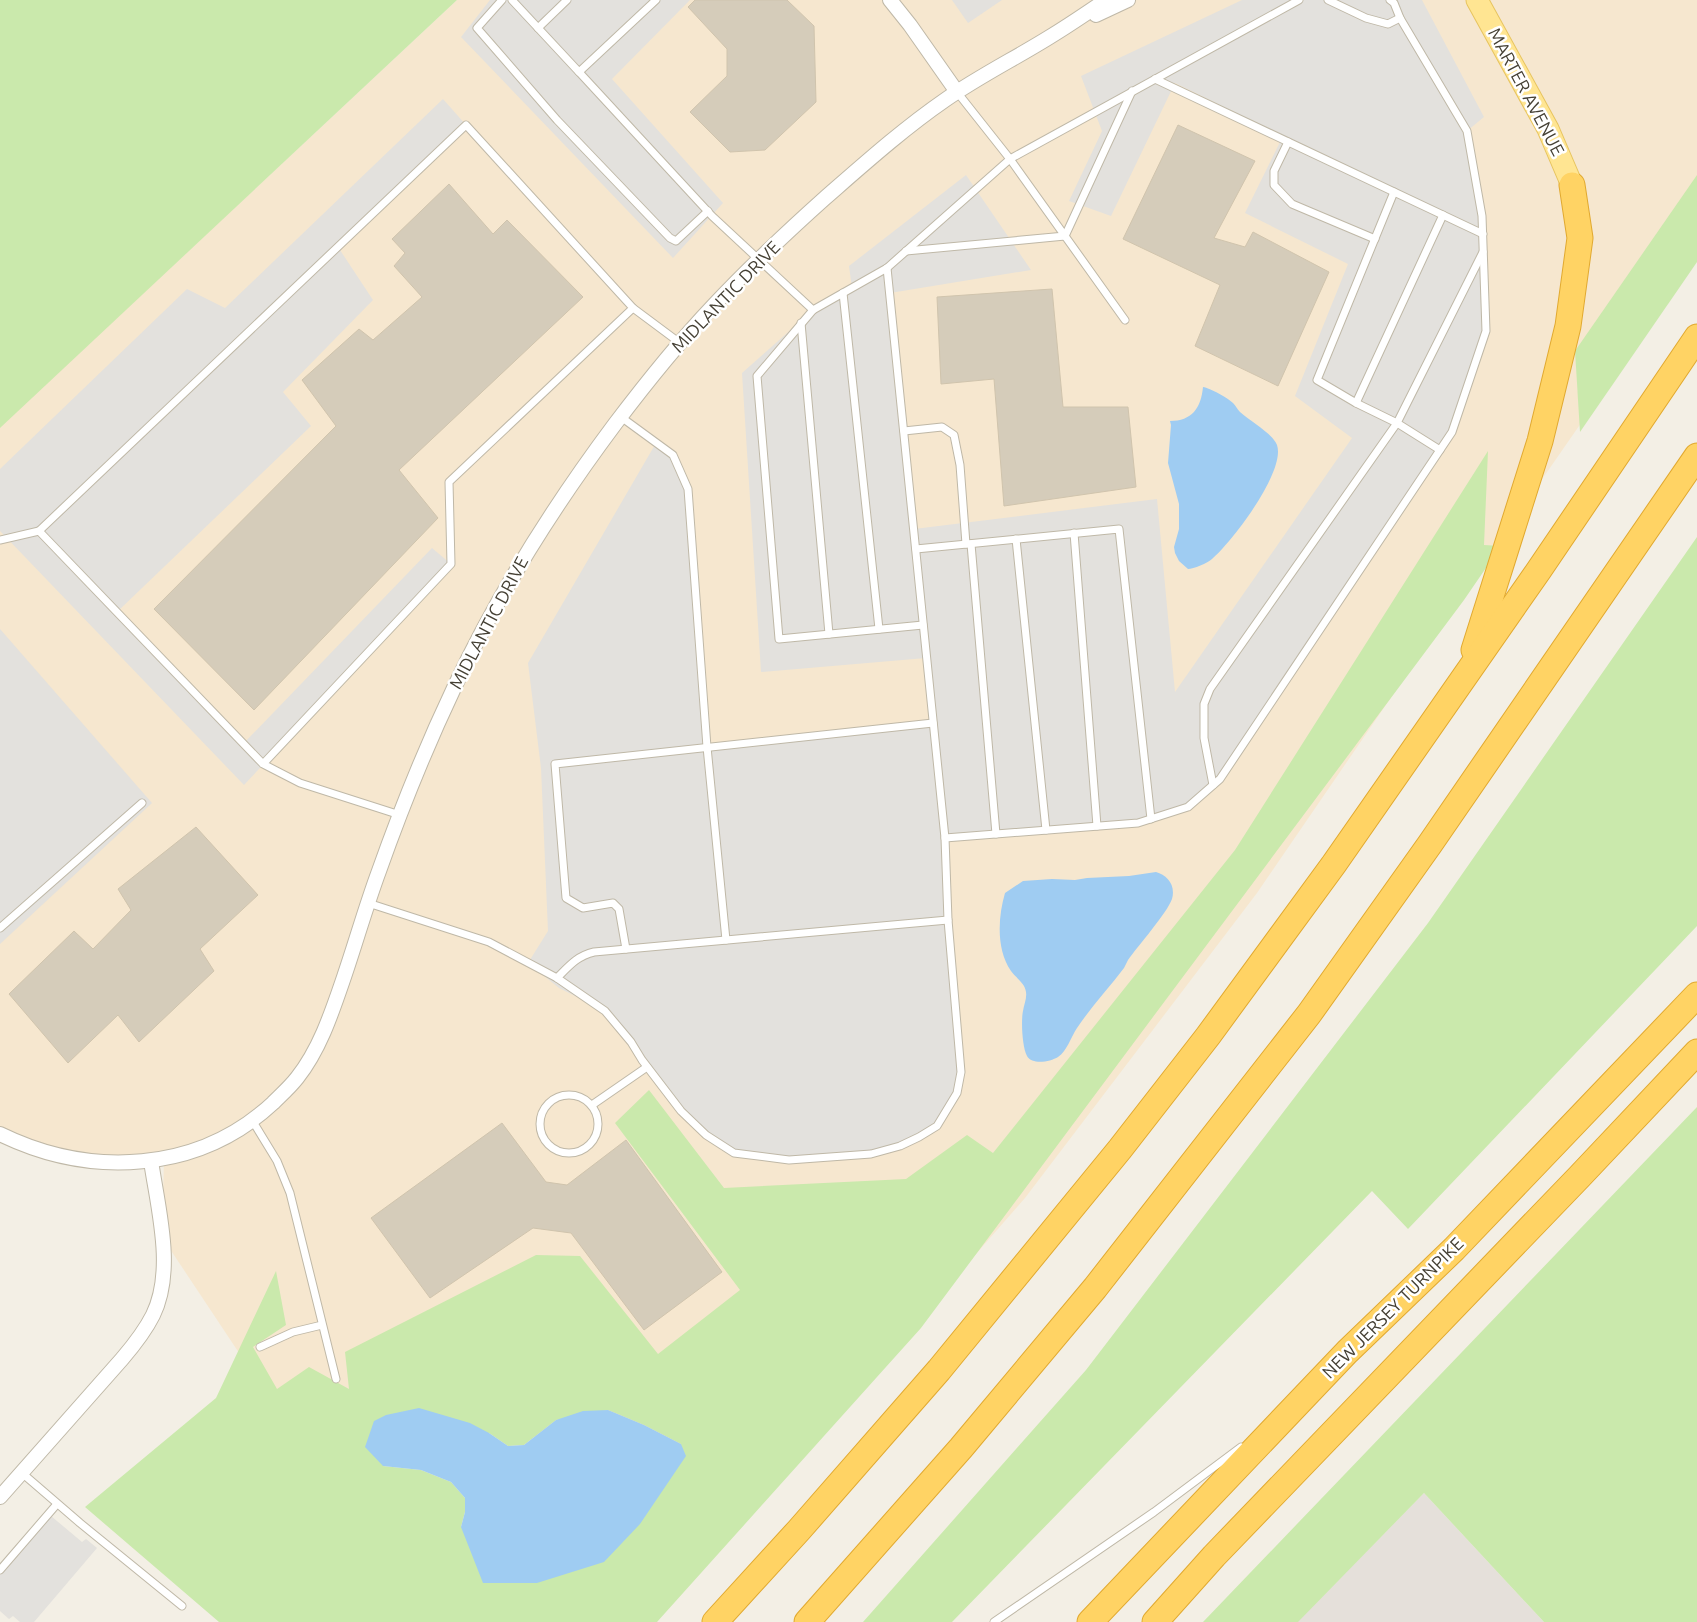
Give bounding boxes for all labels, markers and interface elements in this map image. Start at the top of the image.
street label: MARTER AVENUE [1485,24,1569,159]
street label: MIDLANTIC DRIVE [667,236,784,356]
street label: MIDLANTIC DRIVE [445,553,531,692]
street label: NEW JERSEY TURNPIKE [1318,1233,1467,1382]

